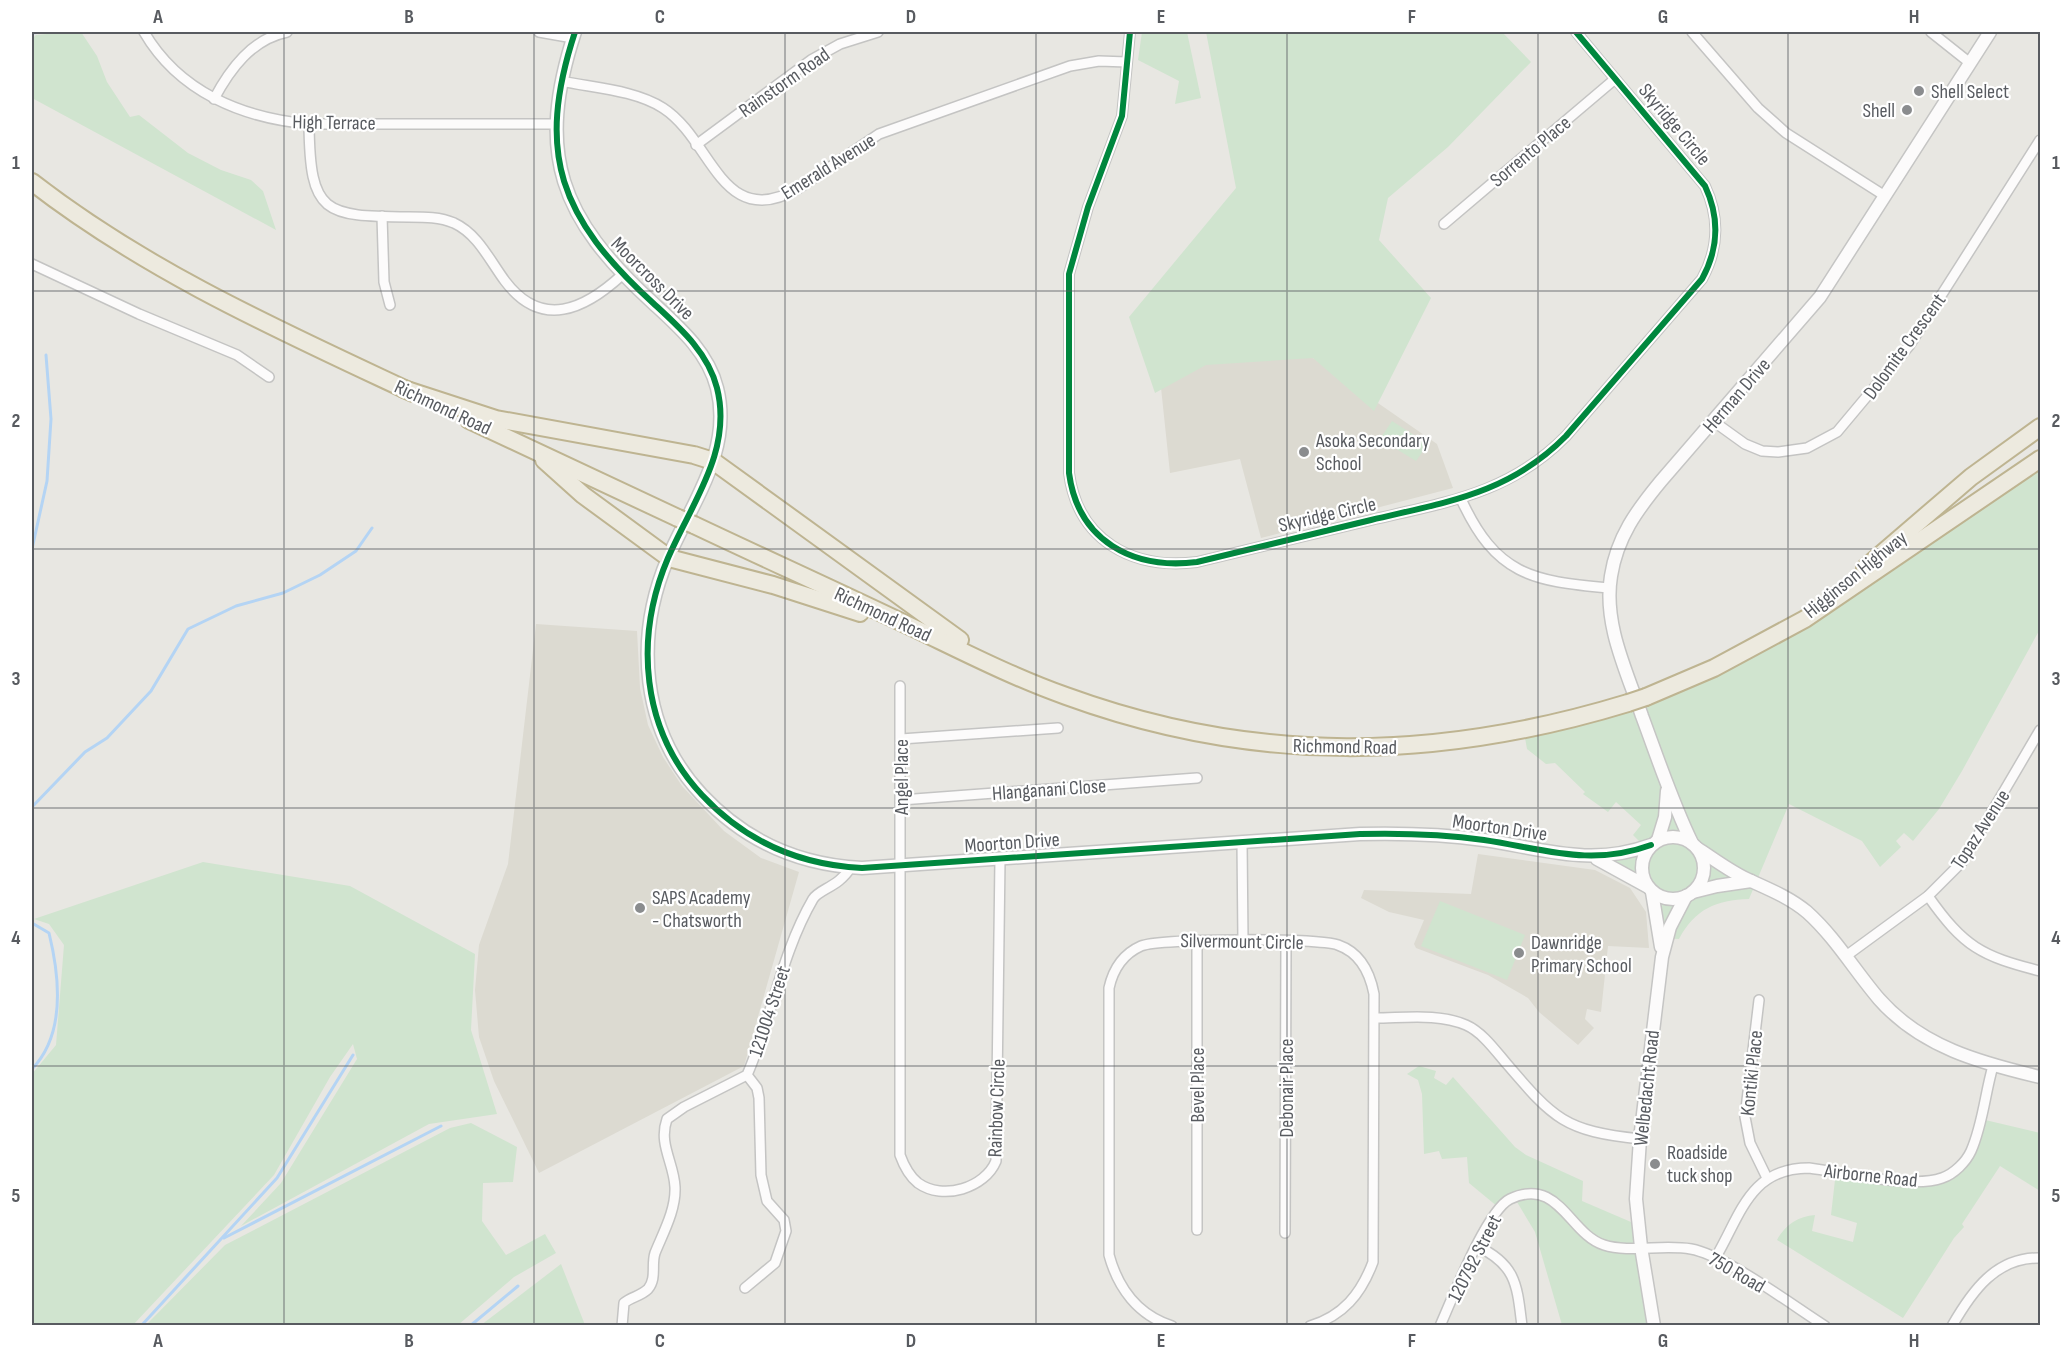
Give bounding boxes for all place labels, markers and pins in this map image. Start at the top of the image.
place label: Shell Select [1931,80,2009,104]
marker: Shell Select [1912,84,1926,98]
place label: Shell [1862,99,1895,123]
marker: Shell [1900,103,1914,117]
place label: Asoka Secondary School [1315,429,1430,476]
marker: Asoka Secondary School [1297,445,1311,459]
place label: SAPS Academy - Chatsworth [652,886,751,933]
marker: SAPS Academy - Chatsworth [633,901,647,915]
place label: Dawnridge Primary School [1531,931,1632,978]
marker: Dawnridge Primary School [1512,946,1526,960]
place label: Roadside tuck shop [1667,1141,1733,1188]
marker: Roadside tuck shop [1648,1157,1662,1171]

